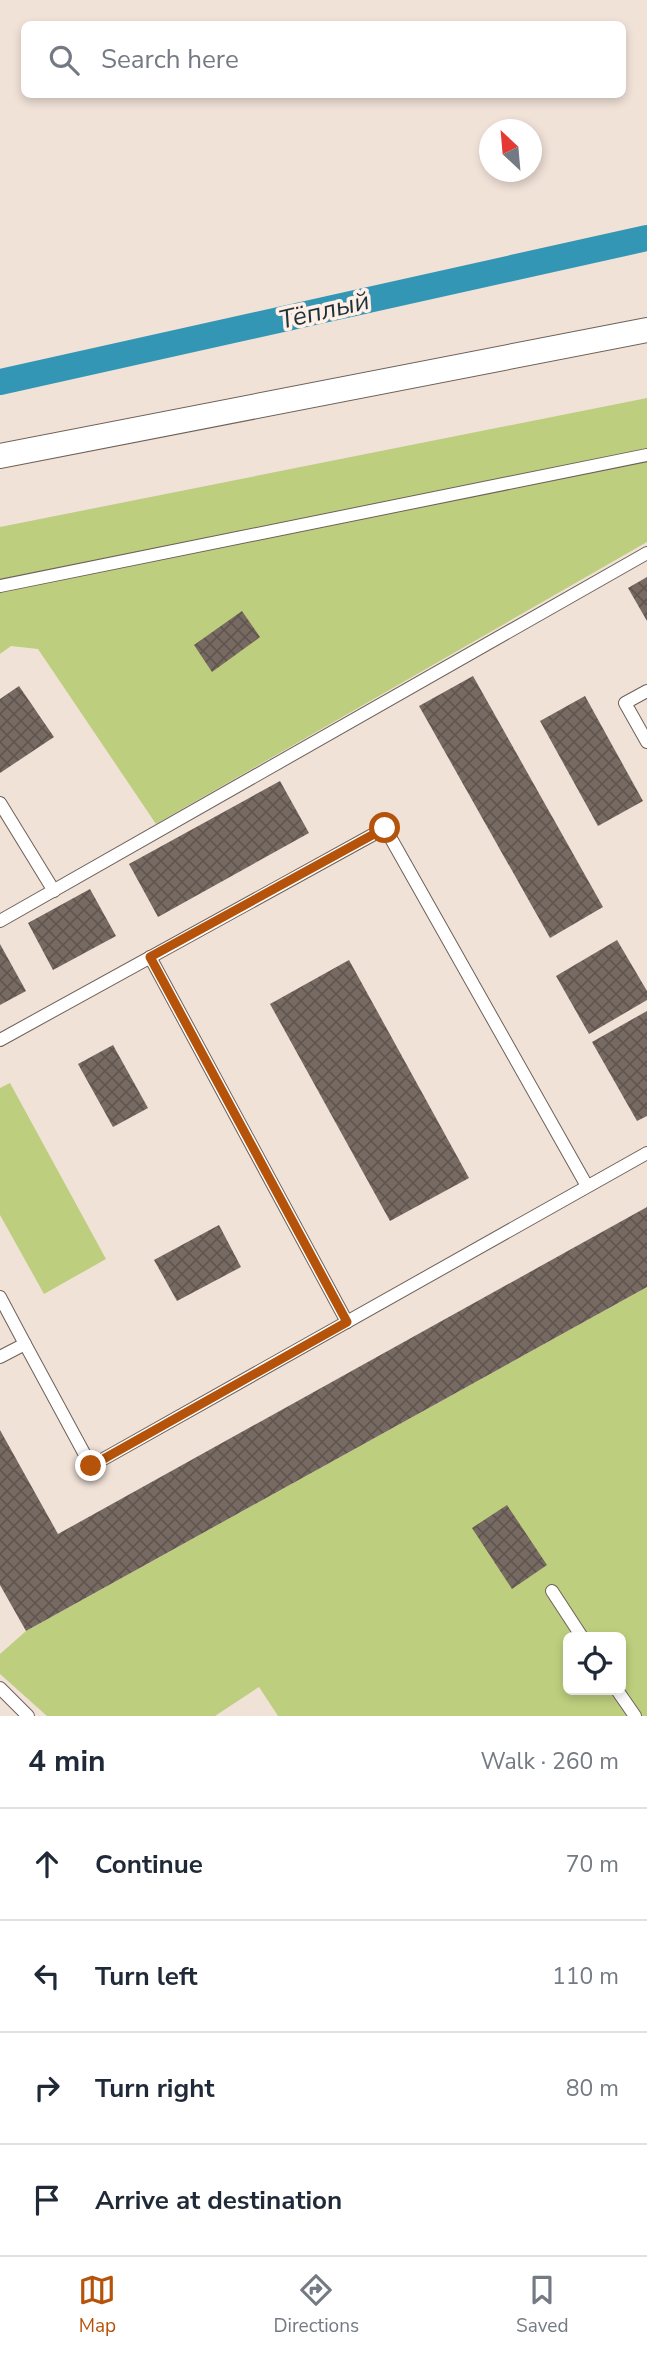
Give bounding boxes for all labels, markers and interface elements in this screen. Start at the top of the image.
search box [21,21,626,98]
icon: search [45,41,83,79]
text: Search here [101,42,239,77]
north arrow [479,119,542,182]
water label: Тёплый [275,283,373,338]
route start [369,812,400,843]
route end [75,1450,106,1481]
map controls [563,1632,626,1695]
button: locate [563,1632,626,1695]
text: 4 min [28,1741,106,1782]
text: Walk · 260 m [480,1746,619,1777]
icon: ahead [28,1845,66,1883]
text: Continue [95,1847,203,1882]
text: 70 m [566,1849,619,1880]
icon: left [28,1957,66,1995]
text: Turn left [95,1959,198,1994]
text: 110 m [552,1961,619,1992]
icon: right [28,2069,66,2107]
text: Turn right [95,2071,214,2106]
text: 80 m [566,2073,619,2104]
icon: arrive [28,2181,66,2219]
text: Arrive at destination [95,2183,342,2218]
tab: Map [78,2271,116,2339]
tab: Directions [273,2271,359,2339]
tab: Saved [516,2271,569,2339]

